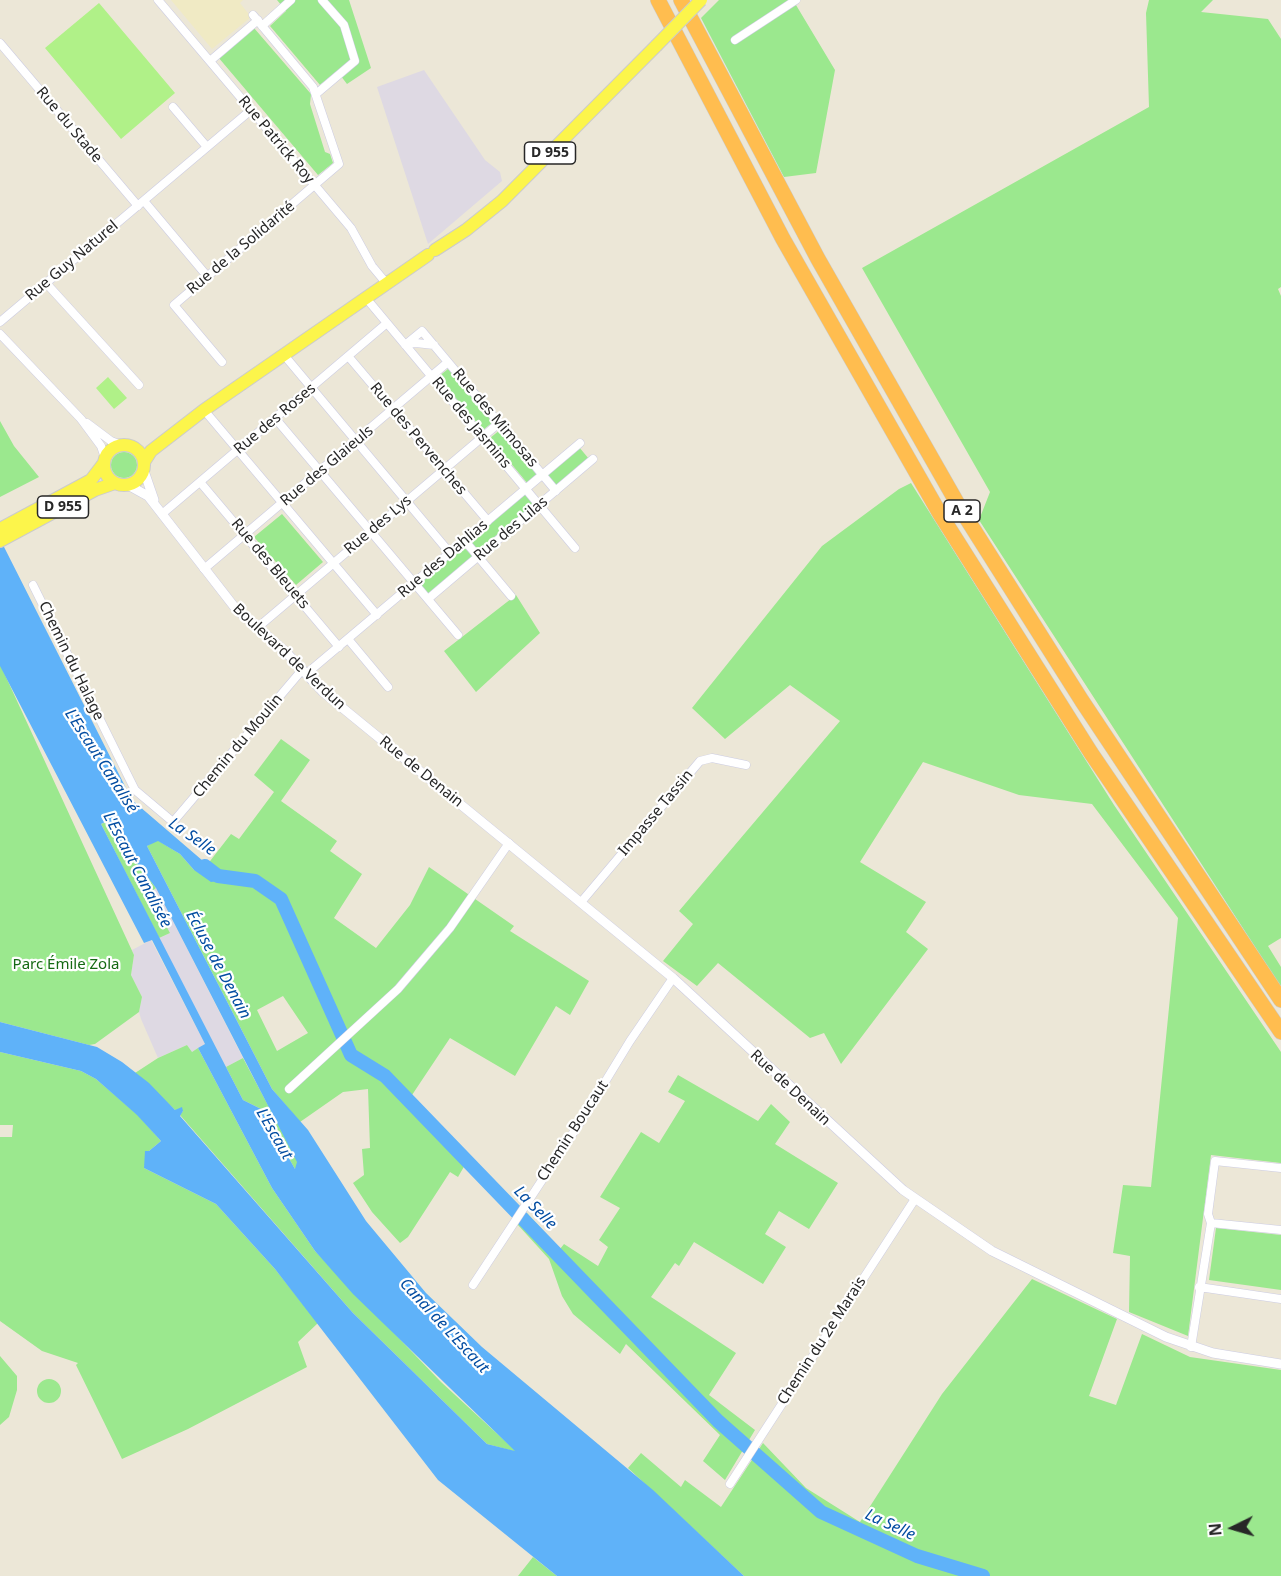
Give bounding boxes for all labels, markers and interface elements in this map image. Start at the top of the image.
street label: Rue du Stade [32,84,106,166]
street label: Rue Patrick Roy [234,93,318,187]
road number: D 955 [524,142,576,164]
street label: Rue de la Solidarité [183,198,299,298]
street label: Rue Guy Naturel [22,217,122,305]
street label: Rue des Mimosas [449,365,541,471]
street label: Rue des Jasmins [428,374,514,472]
street label: Rue des Pervenches [366,379,470,499]
street label: Rue des Roses [231,380,319,458]
street label: Rue des Glaieuls [277,422,377,510]
street label: Rue des Lys [341,492,415,558]
street label: Rue des Lilas [470,493,552,565]
road number: D 955 [38,496,88,518]
road number: A 2 [944,500,980,522]
street label: Rue des Bleuets [227,515,313,613]
street label: Rue des Dahlias [394,516,492,602]
street label: Chemin du Halage [34,599,108,723]
street label: Boulevard de Verdun [229,600,349,714]
street label: Chemin du Moulin [189,691,287,801]
water label: L'Escaut Canalisé [60,705,142,817]
street label: Rue de Denain [375,733,467,811]
street label: Impasse Tassin [615,766,697,860]
water label: L'Escaut Canalisée [98,809,176,931]
water label: La Selle [165,814,219,860]
water label: Écluse de Denain [181,908,255,1022]
park label: Parc Émile Zola [13,956,119,974]
street label: Rue de Denain [746,1046,834,1130]
street label: Chemin Boucaut [534,1077,612,1185]
water label: L'Escaut [252,1105,296,1163]
water label: La Selle [510,1182,560,1234]
street label: Chemin du 2e Marais [774,1274,870,1408]
water label: Canal de L'Escaut [395,1275,493,1377]
north arrow [1203,1498,1263,1558]
water label: La Selle [862,1505,918,1545]
text: N [1204,1522,1227,1537]

